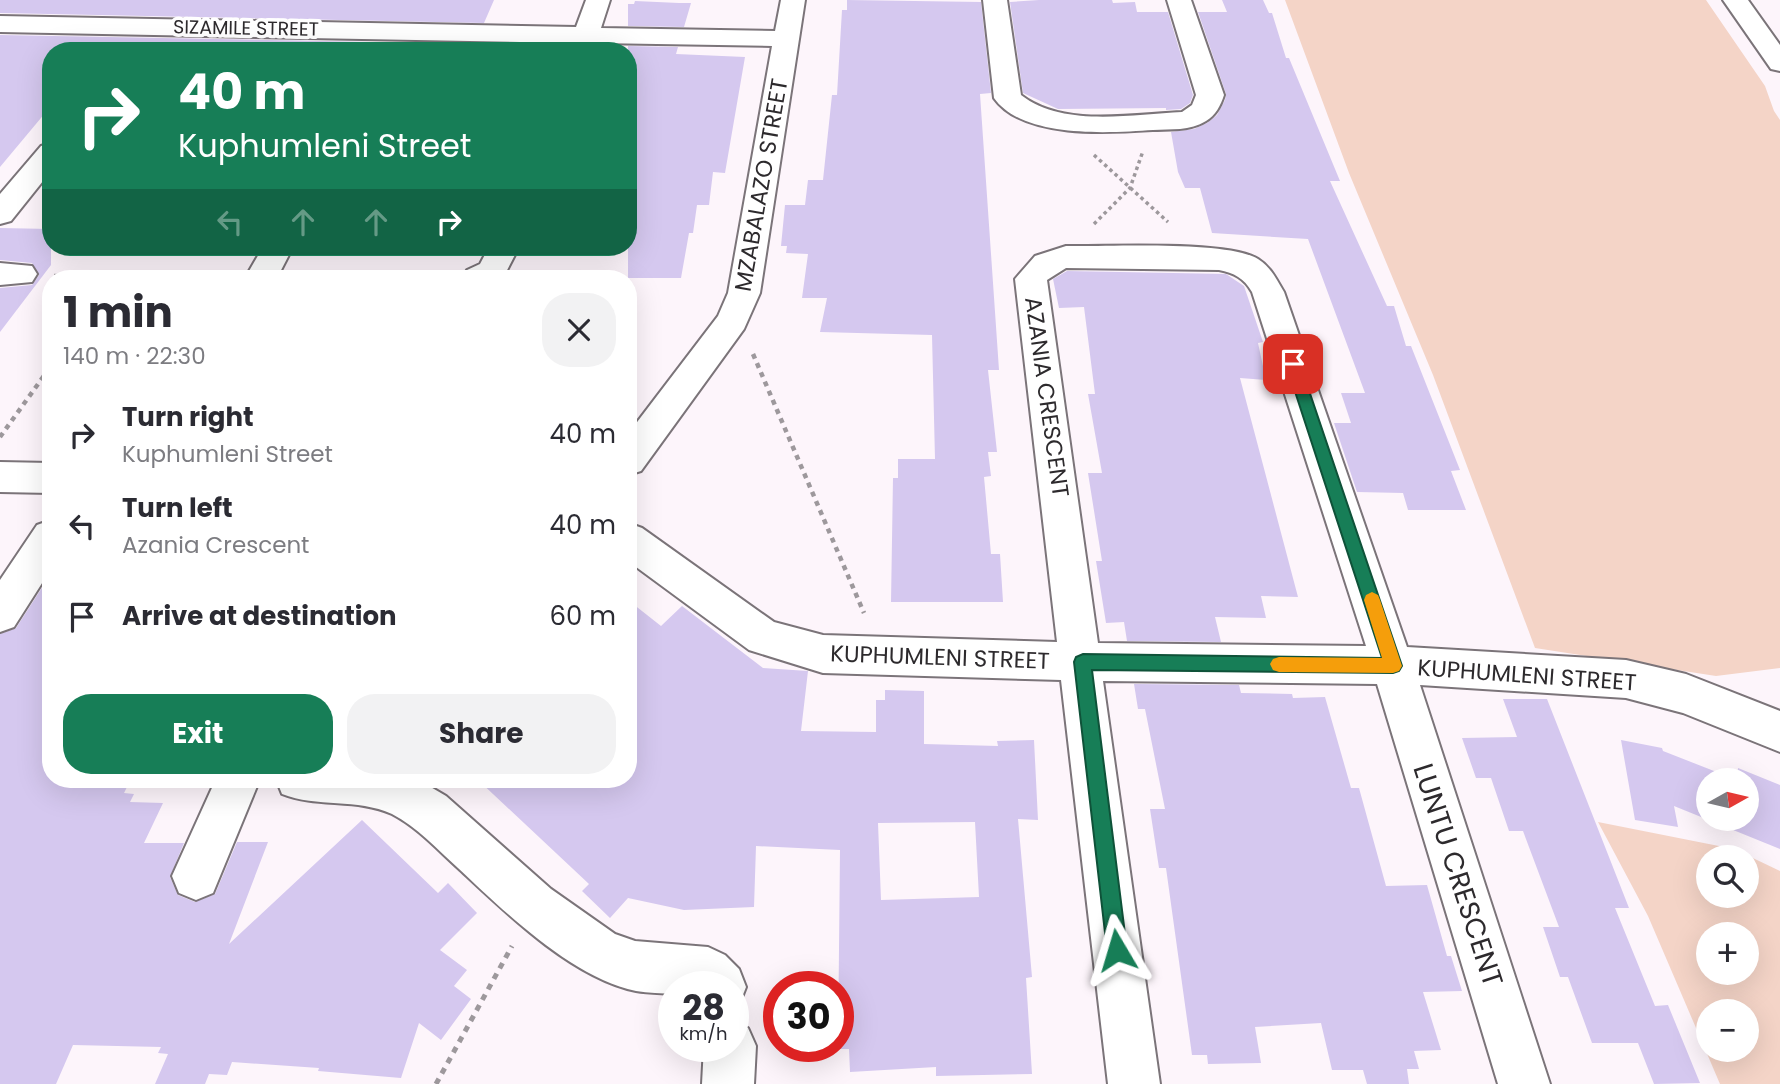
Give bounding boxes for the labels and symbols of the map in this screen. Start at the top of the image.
street label: SIZAMILE STREET [173,13,319,43]
street label: MZABALAZO STREET [727,76,795,294]
street label: AZANIA CRESCENT [1017,295,1077,499]
pin [1263,334,1323,394]
street label: KUPHUMLENI STREET [830,637,1050,677]
street label: KUPHUMLENI STREET [1416,651,1638,699]
street label: LUNTU CRESCENT [1404,758,1512,992]
north arrow [1696,768,1759,831]
position arrow [1080,913,1154,987]
speed limit sign: 30 [763,971,854,1062]

